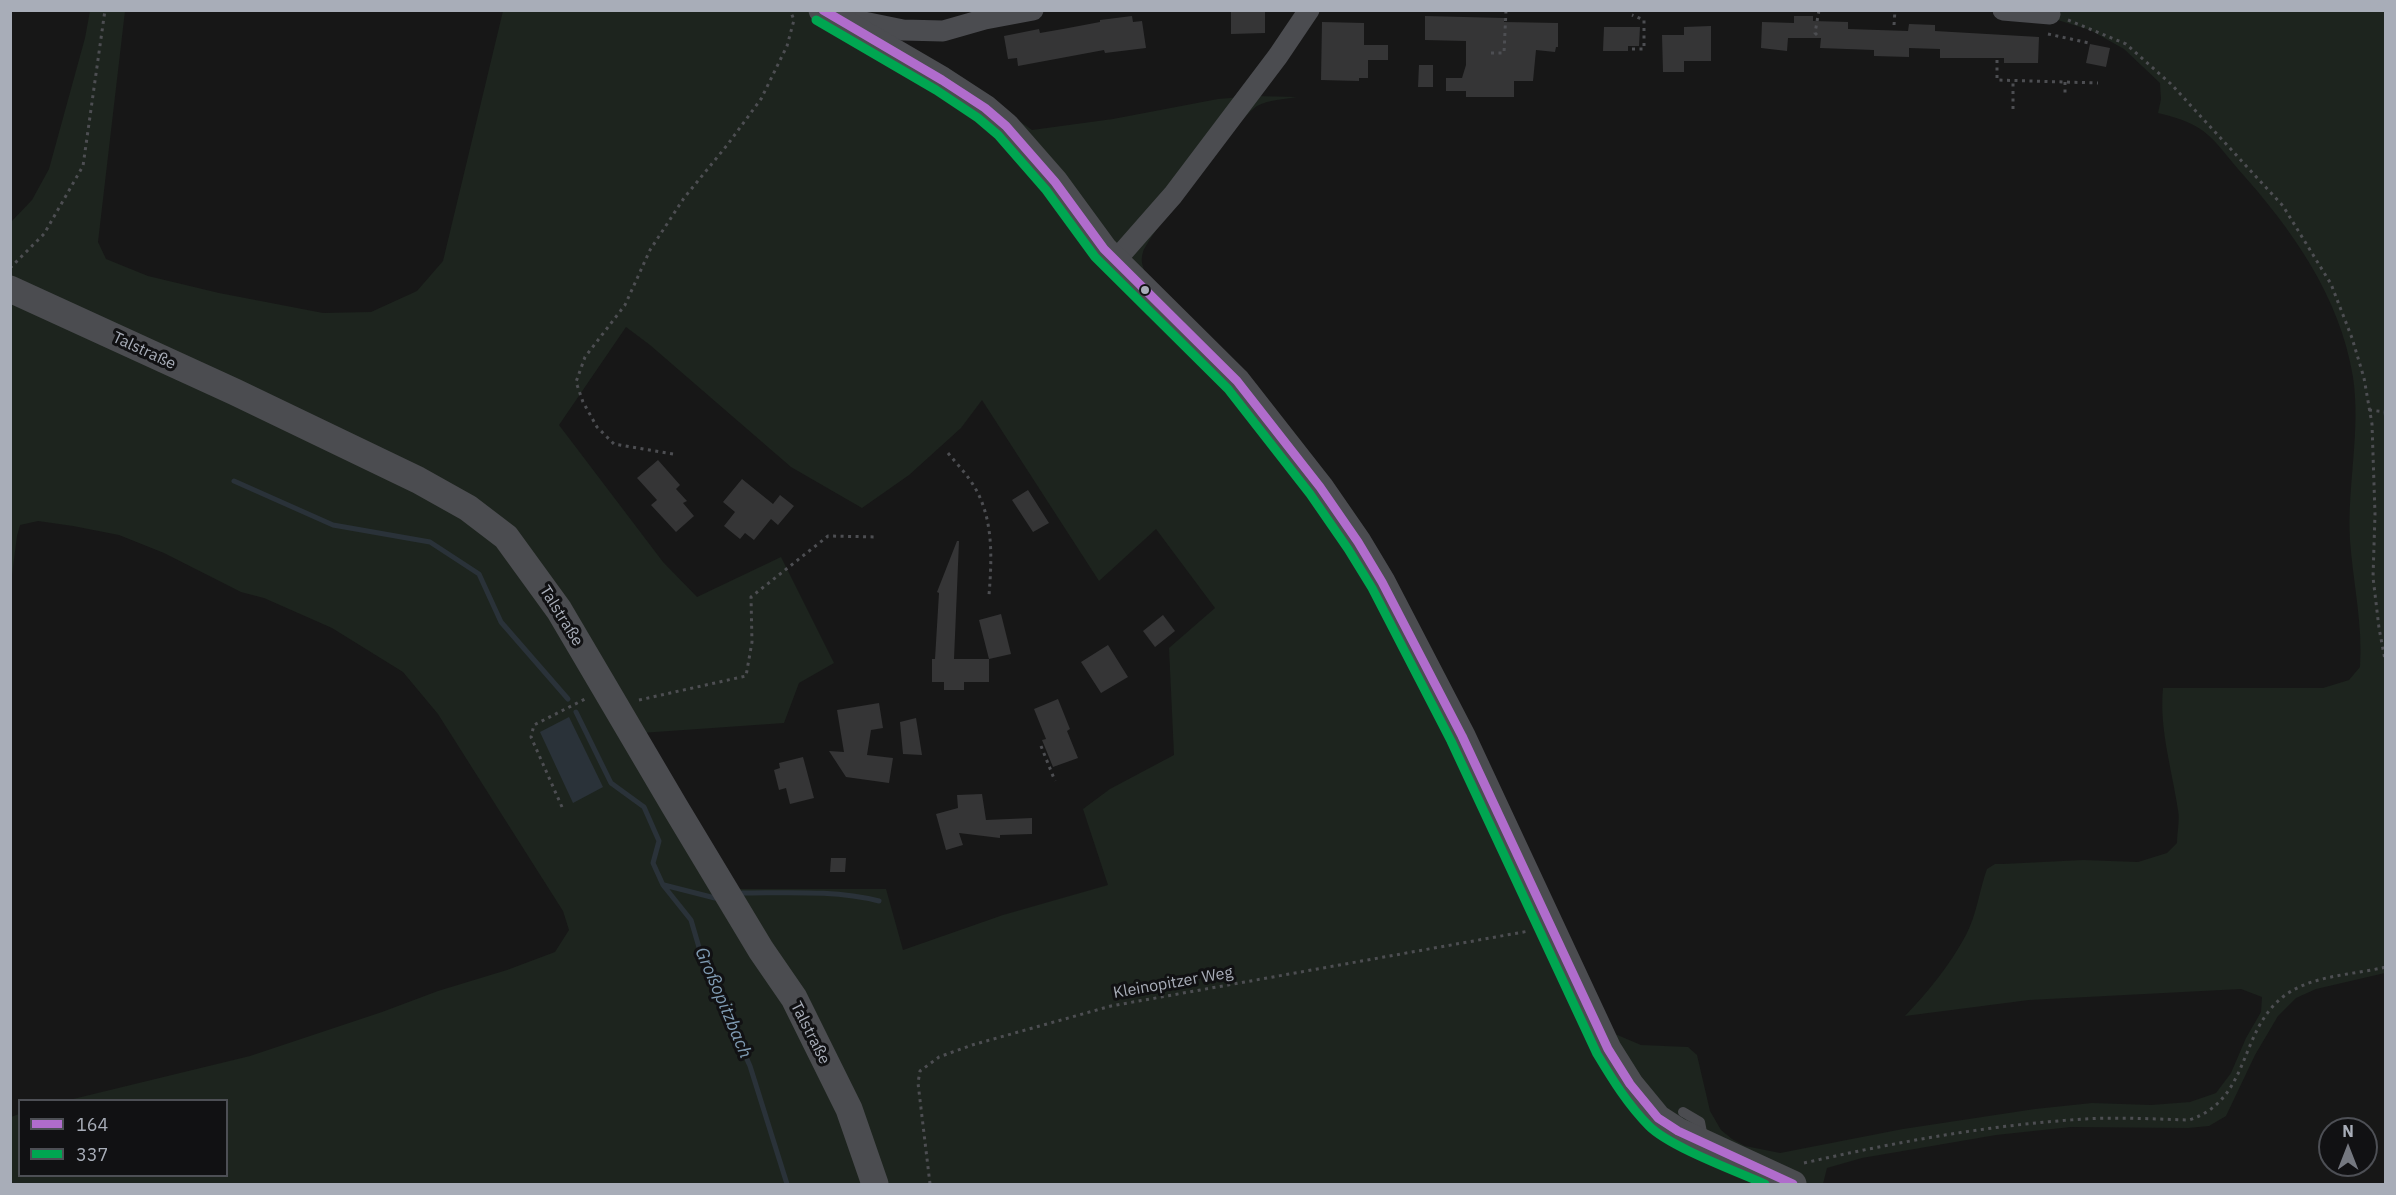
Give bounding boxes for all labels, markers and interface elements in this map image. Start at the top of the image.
unlabelled marker [1139,284,1151,296]
street label: Talstraße [109,328,179,374]
street label: Talstraße [535,582,587,650]
water label: Großopitzbach [690,944,756,1062]
street label: Kleinopitzer Weg [1112,963,1234,1003]
street label: Talstraße [786,999,834,1067]
legend [18,1099,228,1177]
text: 164 [76,1113,108,1136]
north arrow [2318,1117,2378,1177]
text: N [2342,1121,2354,1141]
text: 337 [76,1143,108,1166]

